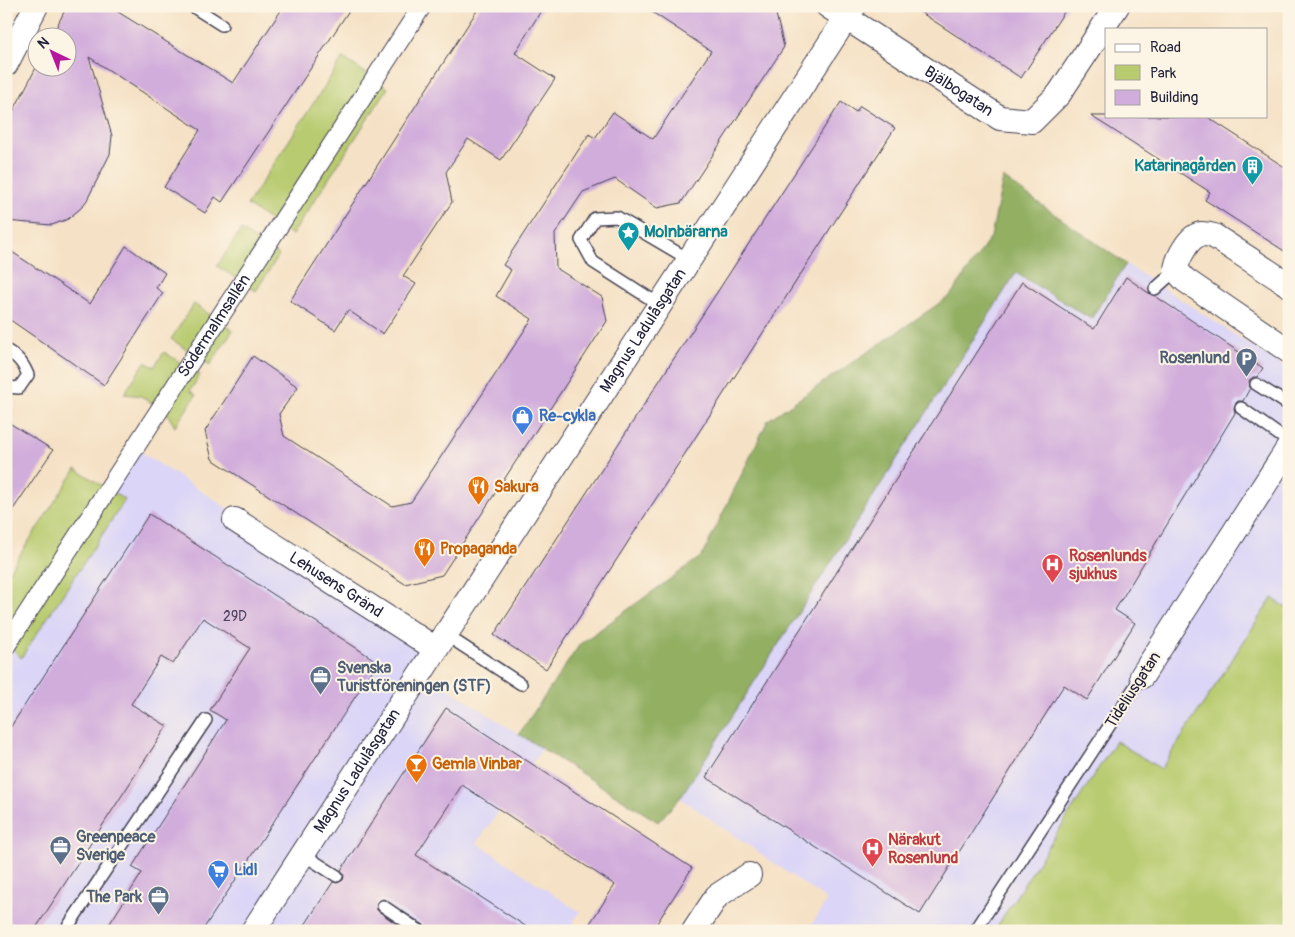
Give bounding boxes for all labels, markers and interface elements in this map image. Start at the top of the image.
north arrow [28,28,78,78]
legend [1105,28,1268,118]
text: N [34,33,53,52]
text: Road [1150,38,1181,57]
street label: Bjälbogatan [921,61,997,121]
text: Park [1150,64,1177,83]
text: Building [1150,88,1198,107]
building icon: Katarinagården [1240,154,1264,185]
place label: Katarinagården [1134,156,1236,176]
place icon: Molnbärarna [616,220,640,251]
place label: Molnbärarna [644,222,728,242]
street label: Magnus Ladulåsgatan [595,265,691,396]
street label: Södermalmsallén [173,270,255,381]
parking icon: Rosenlund [1234,346,1258,377]
place label: Rosenlund [1160,348,1230,368]
shop icon: Re-cykla [511,404,535,435]
place label: Re-cykla [539,406,596,426]
restaurant icon: Sakura [466,475,490,506]
place label: Sakura [494,477,539,497]
restaurant icon: Propaganda [412,537,436,568]
place label: Propaganda [440,539,518,559]
place label: Rosenlunds sjukhus [1069,546,1147,584]
street label: Lehusens Gränd [285,547,387,622]
hospital icon: Rosenlunds sjukhus [1041,553,1065,584]
house number: 29D [223,608,247,625]
street label: Tideliusgatan [1101,648,1165,732]
place label: Svenska Turistföreningen (STF) [336,658,491,696]
office icon: Svenska Turistföreningen (STF) [309,665,333,696]
street label: Magnus Ladulåsgatan [309,705,405,837]
bar icon: Gemla Vinbar [404,752,428,783]
place label: Gemla Vinbar [432,754,522,774]
place label: Greenpeace Sverige [76,827,157,865]
place label: Närakut Rosenlund [888,830,959,868]
office icon: Greenpeace Sverige [48,834,72,865]
hospital icon: Närakut Rosenlund [860,837,884,868]
supermarket icon: Lidl [206,858,230,889]
place label: Lidl [234,860,258,880]
office icon: The Park [146,885,170,916]
place label: The Park [85,887,142,907]

